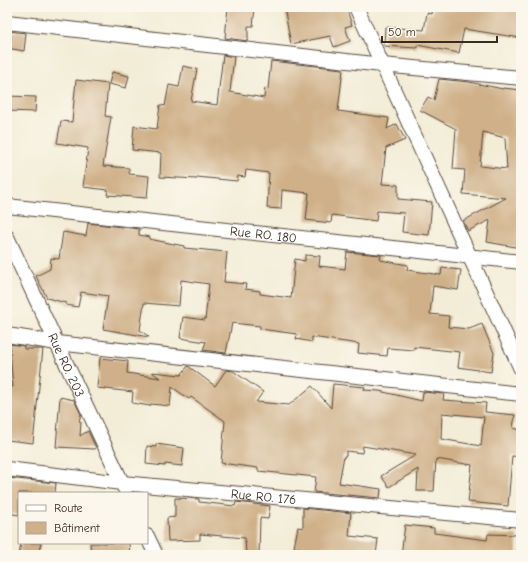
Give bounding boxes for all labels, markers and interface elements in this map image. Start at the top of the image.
scale bar [382,18,497,44]
text: 50 m [388,25,416,39]
street label: Rue RO. 180 [229,223,298,245]
street label: Rue RO. 203 [45,330,88,399]
street label: Rue RO. 176 [230,486,297,507]
legend [18,492,148,544]
text: Route [54,501,83,515]
text: Bâtiment [54,521,100,535]

